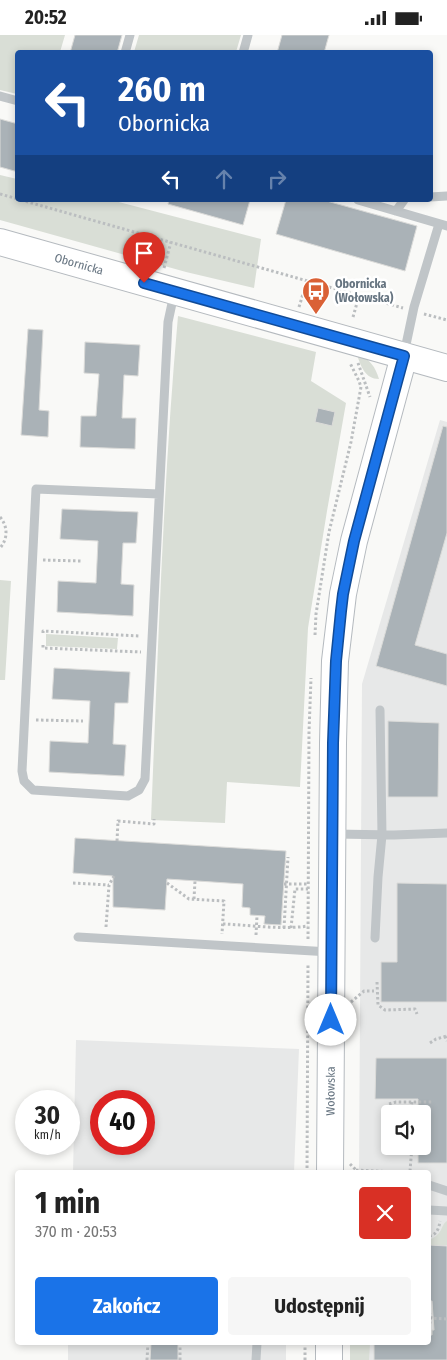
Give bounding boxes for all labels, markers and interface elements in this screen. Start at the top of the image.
text: 20:52 [25,6,67,29]
text: 260 m [118,68,206,110]
icon: left [35,70,100,135]
text: Obornicka [118,110,210,137]
icon: left [157,165,185,193]
icon: ahead [210,165,238,193]
icon: right [263,165,291,193]
pin [123,232,165,283]
icon: arrive [130,239,158,267]
street label: Obornicka [53,251,105,278]
bus stop icon: Obornicka (Wołowska) [301,276,331,315]
place label: Obornicka (Wołowska) [335,277,394,305]
position arrow [304,993,356,1045]
street label: Wołowska [323,1066,338,1116]
speed limit sign: 40 [90,1090,155,1155]
text: 30 [35,1101,60,1131]
map controls [381,1105,431,1155]
button: sound [381,1105,431,1155]
text: km/h [34,1128,61,1142]
text: 1 min [35,1185,100,1221]
button: close [359,1187,411,1239]
text: 370 m · 20:53 [35,1222,117,1241]
button: Zakończ [35,1277,218,1335]
button: Udostępnij [228,1277,411,1335]

